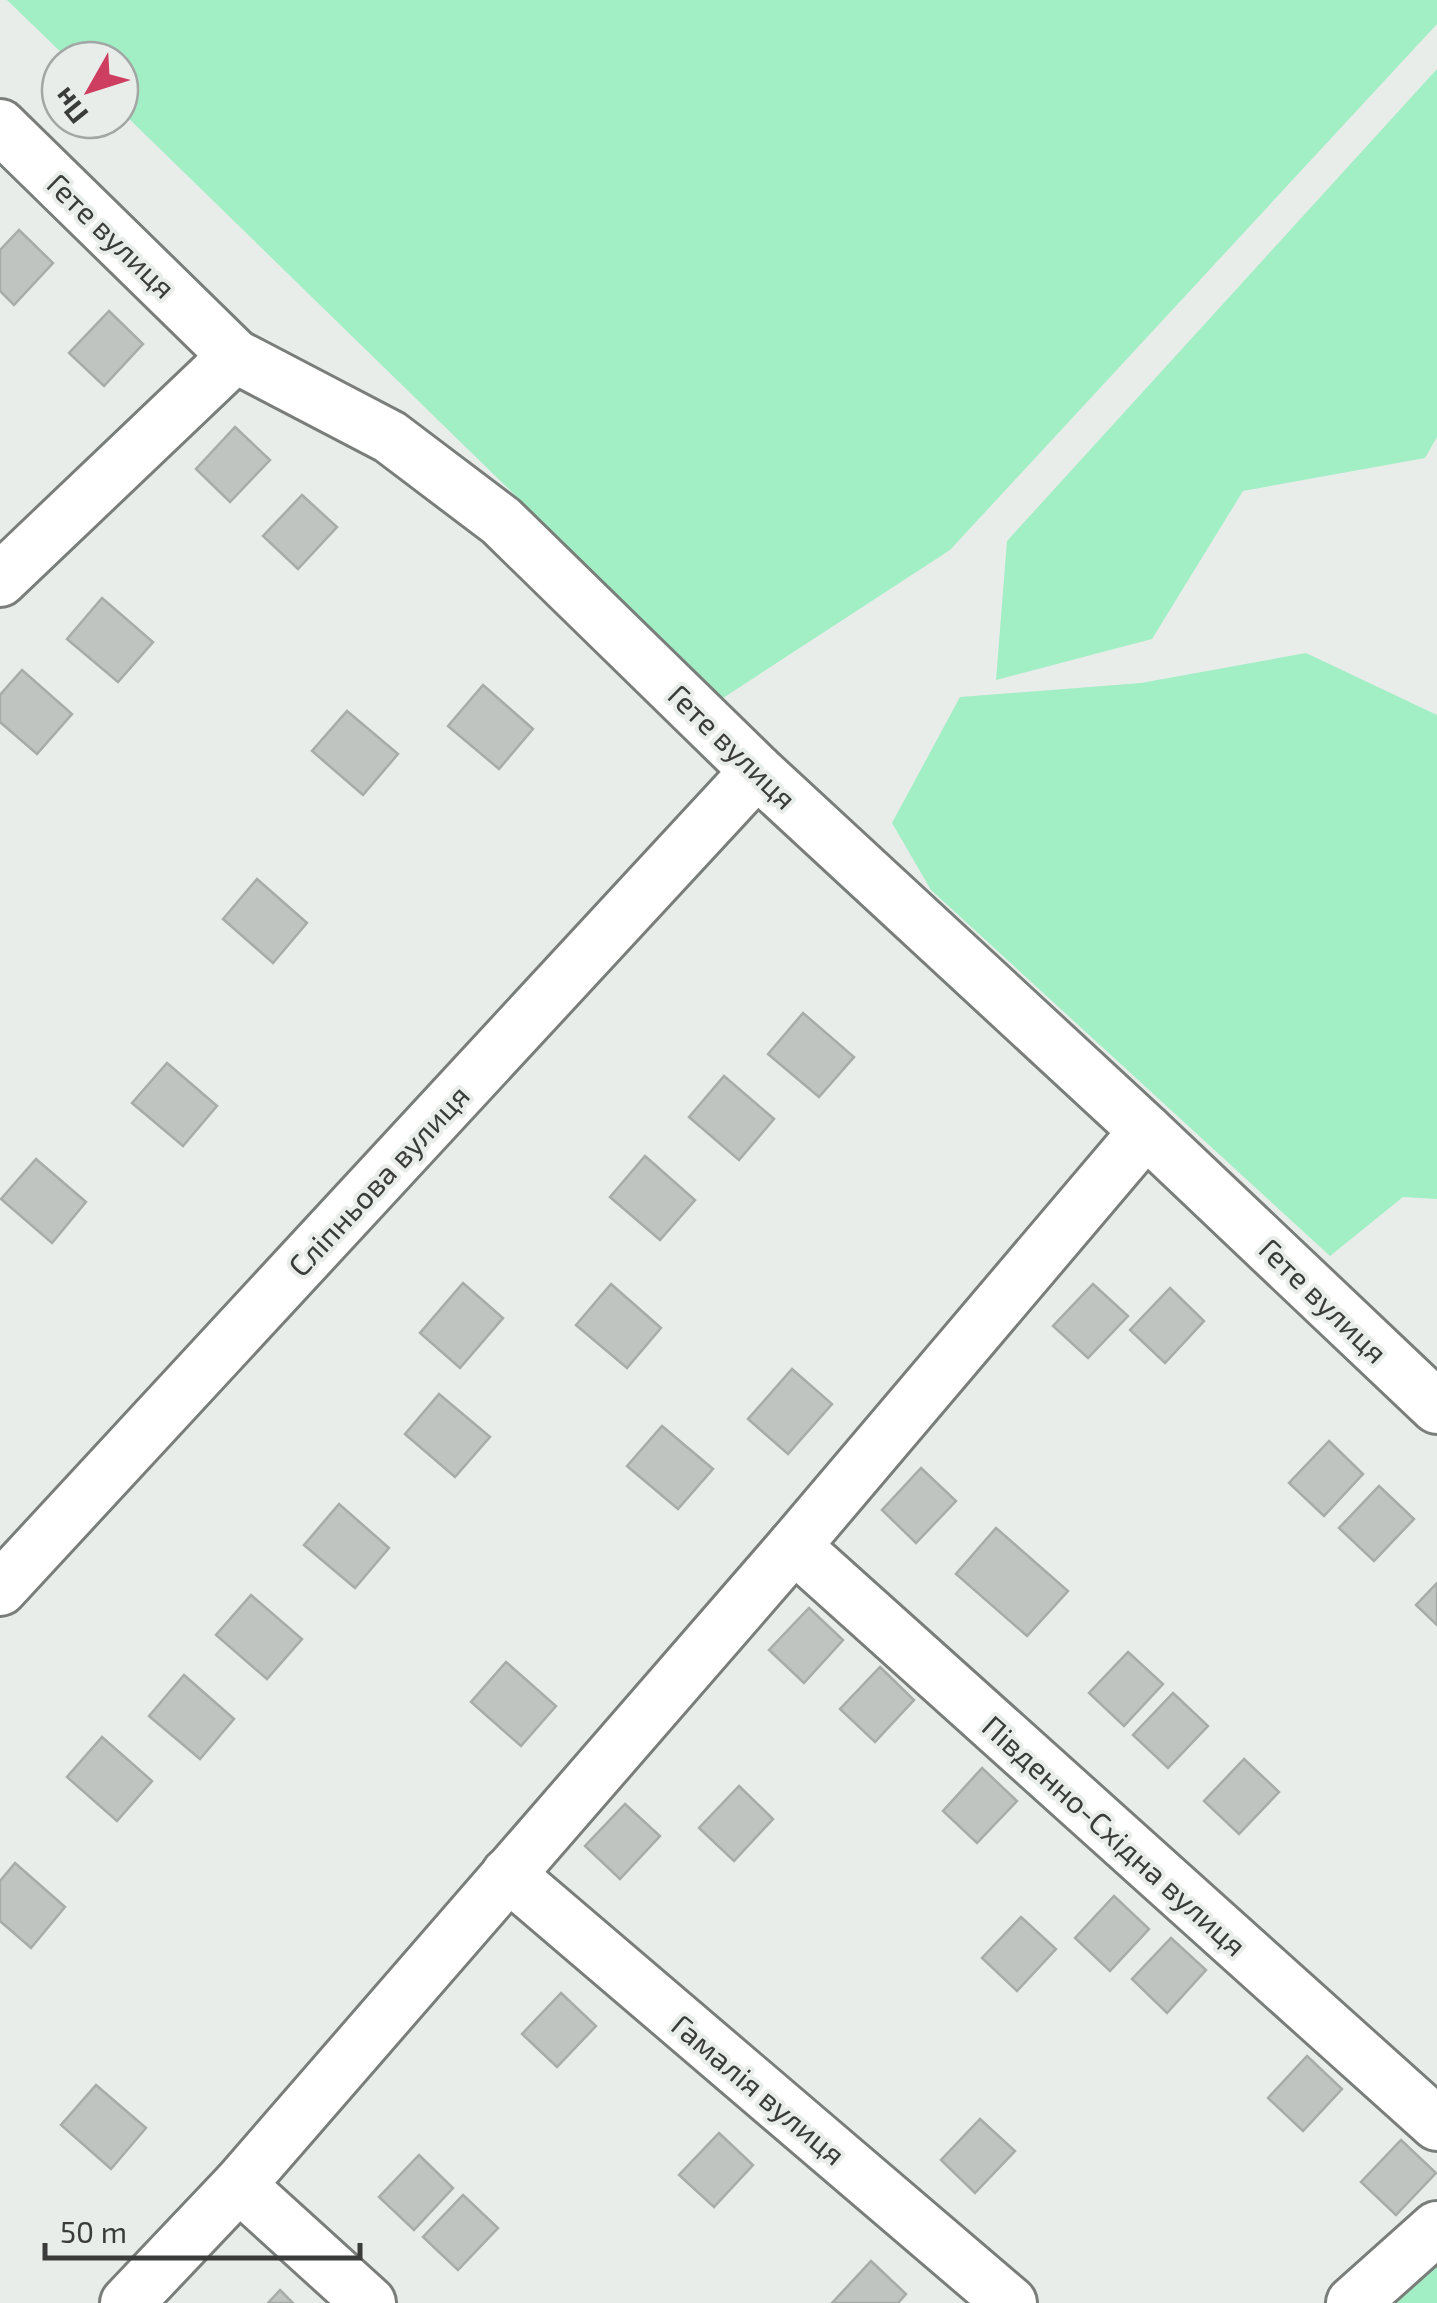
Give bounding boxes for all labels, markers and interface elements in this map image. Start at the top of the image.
north arrow [40,40,140,140]
text: Пн [45,82,94,131]
street label: Гете вулиця [40,165,183,306]
street label: Гете вулиця [661,676,804,817]
street label: Сліпньова вулиця [280,1077,477,1284]
street label: Гете вулиця [1252,1230,1395,1371]
street label: Південно-Східна вулиця [975,1707,1254,1964]
street label: Гамалія вулиця [664,2006,853,2173]
scale bar [45,2198,360,2260]
text: 50 m [60,2213,127,2249]

